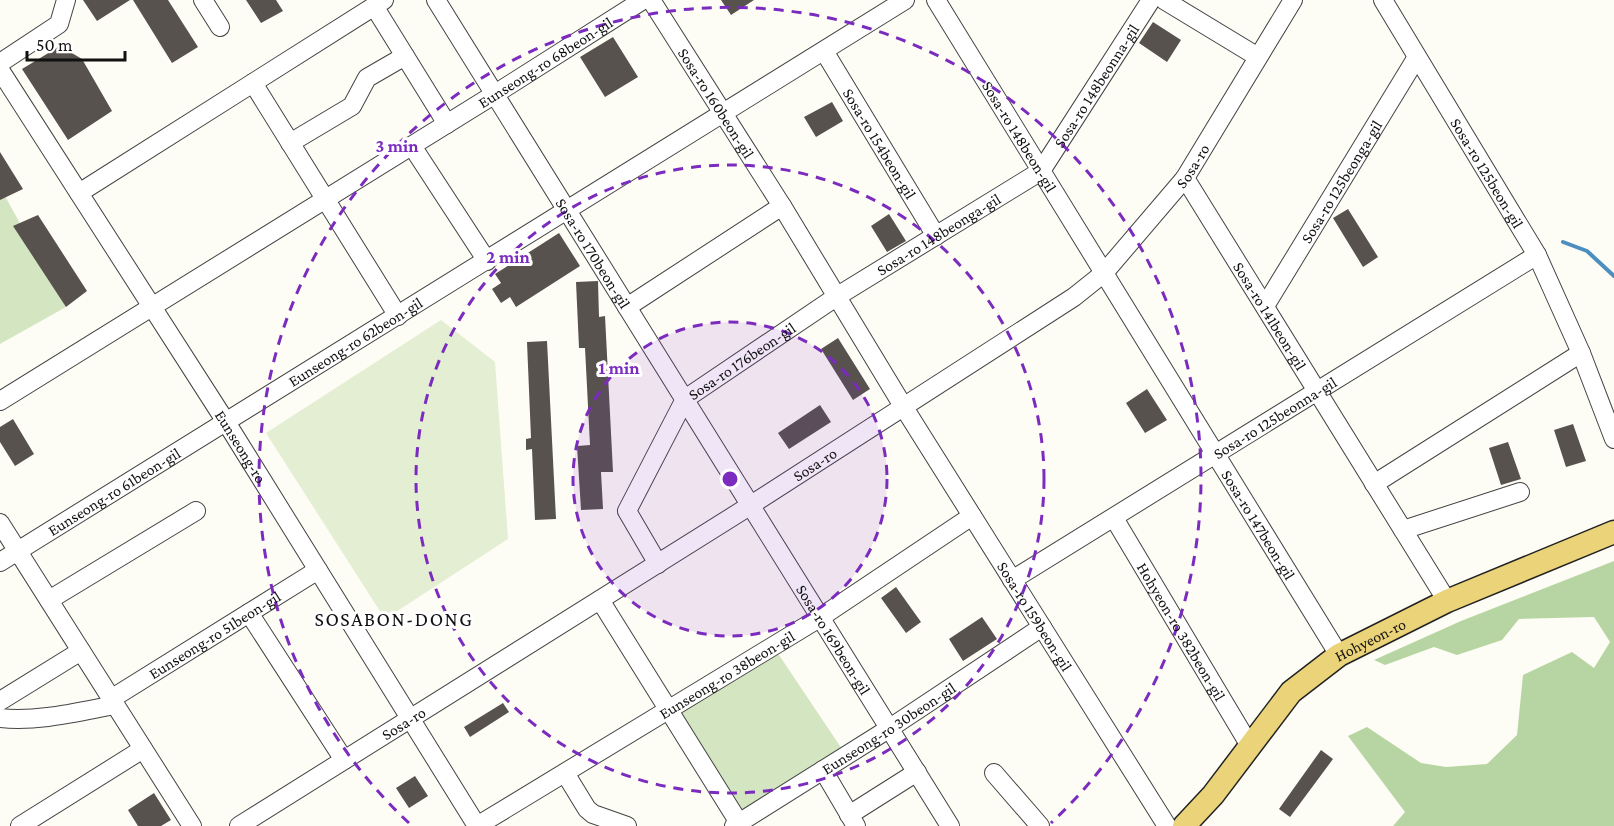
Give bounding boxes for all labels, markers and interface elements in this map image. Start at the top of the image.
street label: Eunseong-ro 68beon-gil [475,14,616,111]
street label: Sosa-ro 148beonna-gil [1051,21,1142,151]
scale bar [27,24,124,62]
text: 50 m [36,35,73,55]
street label: Sosa-ro 160beon-gil [675,45,757,162]
street label: Sosa-ro 148beon-gil [979,78,1060,195]
street label: Sosa-ro 154beon-gil [840,85,919,202]
street label: Sosa-ro 125beon-gil [1447,115,1527,231]
street label: Sosa-ro 125beonga-gil [1298,117,1385,246]
text: 3 min [375,136,419,156]
street label: Sosa-ro [1173,141,1213,191]
street label: Sosa-ro 148beonga-gil [874,190,1004,279]
street label: Sosa-ro 170beon-gil [552,195,634,311]
text: 2 min [486,247,530,267]
street label: Sosa-ro 141beon-gil [1230,259,1310,373]
street label: Eunseong-ro 62beon-gil [285,294,425,390]
street label: Sosa-ro 176beon-gil [685,319,799,403]
text: 1 min [599,358,640,378]
street label: Sosa-ro 125beonna-gil [1210,373,1340,462]
street label: Eunseong-ro [212,407,270,486]
street label: Eunseong-ro 61beon-gil [45,444,183,539]
street label: Sosa-ro [790,444,840,485]
street label: Sosa-ro 147beon-gil [1218,467,1298,583]
centre of rings [720,469,740,489]
street label: Sosa-ro 159beon-gil [994,559,1075,674]
street label: Hohyeon-ro 382beon-gil [1134,560,1229,704]
street label: Sosa-ro 169beon-gil [793,582,874,698]
street label: Eunseong-ro 51beon-gil [146,588,284,682]
district label: SOSABON-DONG [315,608,473,630]
street label: Hohyeon-ro [1332,615,1409,665]
street label: Eunseong-ro 38beon-gil [656,627,798,722]
street label: Eunseong-ro 30beon-gil [819,679,959,778]
street label: Sosa-ro [379,703,429,743]

